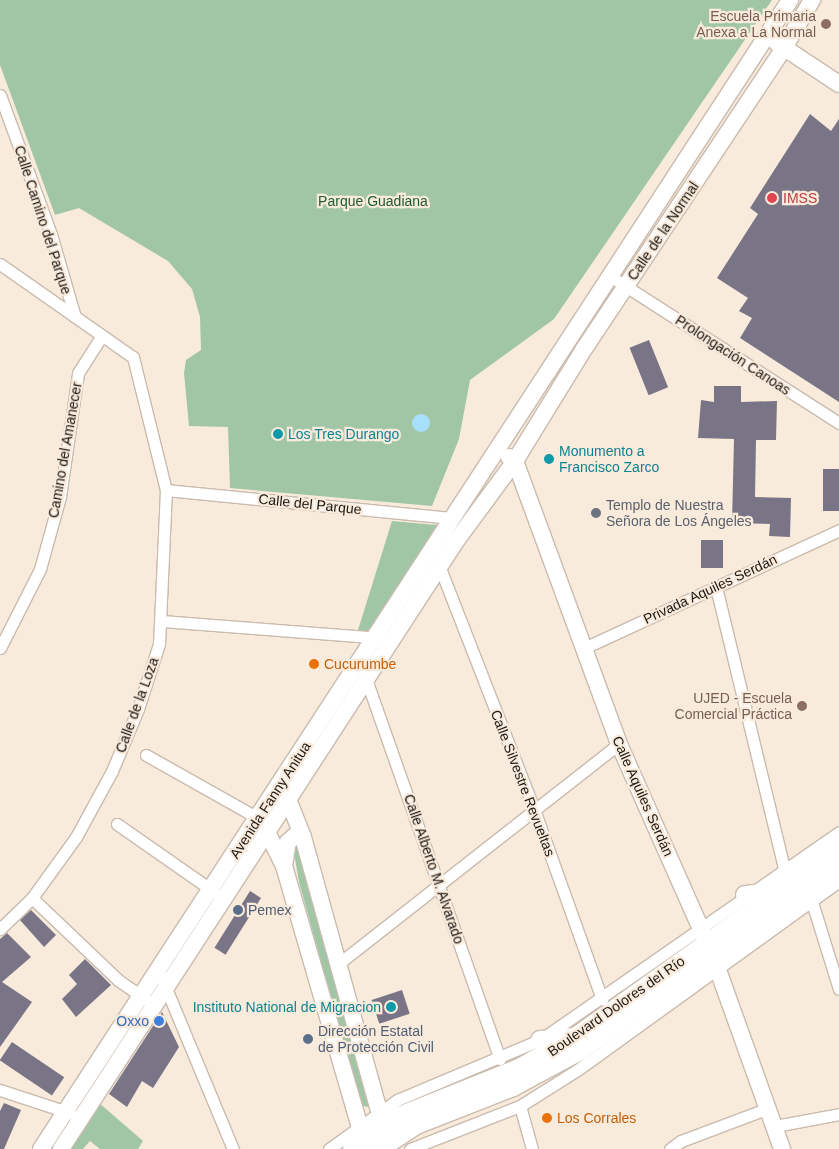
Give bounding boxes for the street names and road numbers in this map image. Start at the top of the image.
street label: Calle Camino del Parque [11,143,75,297]
street label: Calle de la Normal [624,179,702,283]
street label: Prolongación Canoas [672,312,794,398]
street label: Camino del Amanecer [45,380,85,520]
street label: Calle del Parque [258,490,362,518]
street label: Privada Aquiles Serdán [640,550,780,628]
street label: Calle de la Loza [112,655,162,755]
street label: Calle Silvestre Revueltas [487,707,559,859]
street label: Calle Aquiles Serdán [609,733,677,859]
street label: Avenida Fanny Anitua [226,738,314,862]
street label: Calle Alberto M. Alvarado [400,791,468,947]
street label: Boulevard Dolores del Río [544,952,688,1060]

